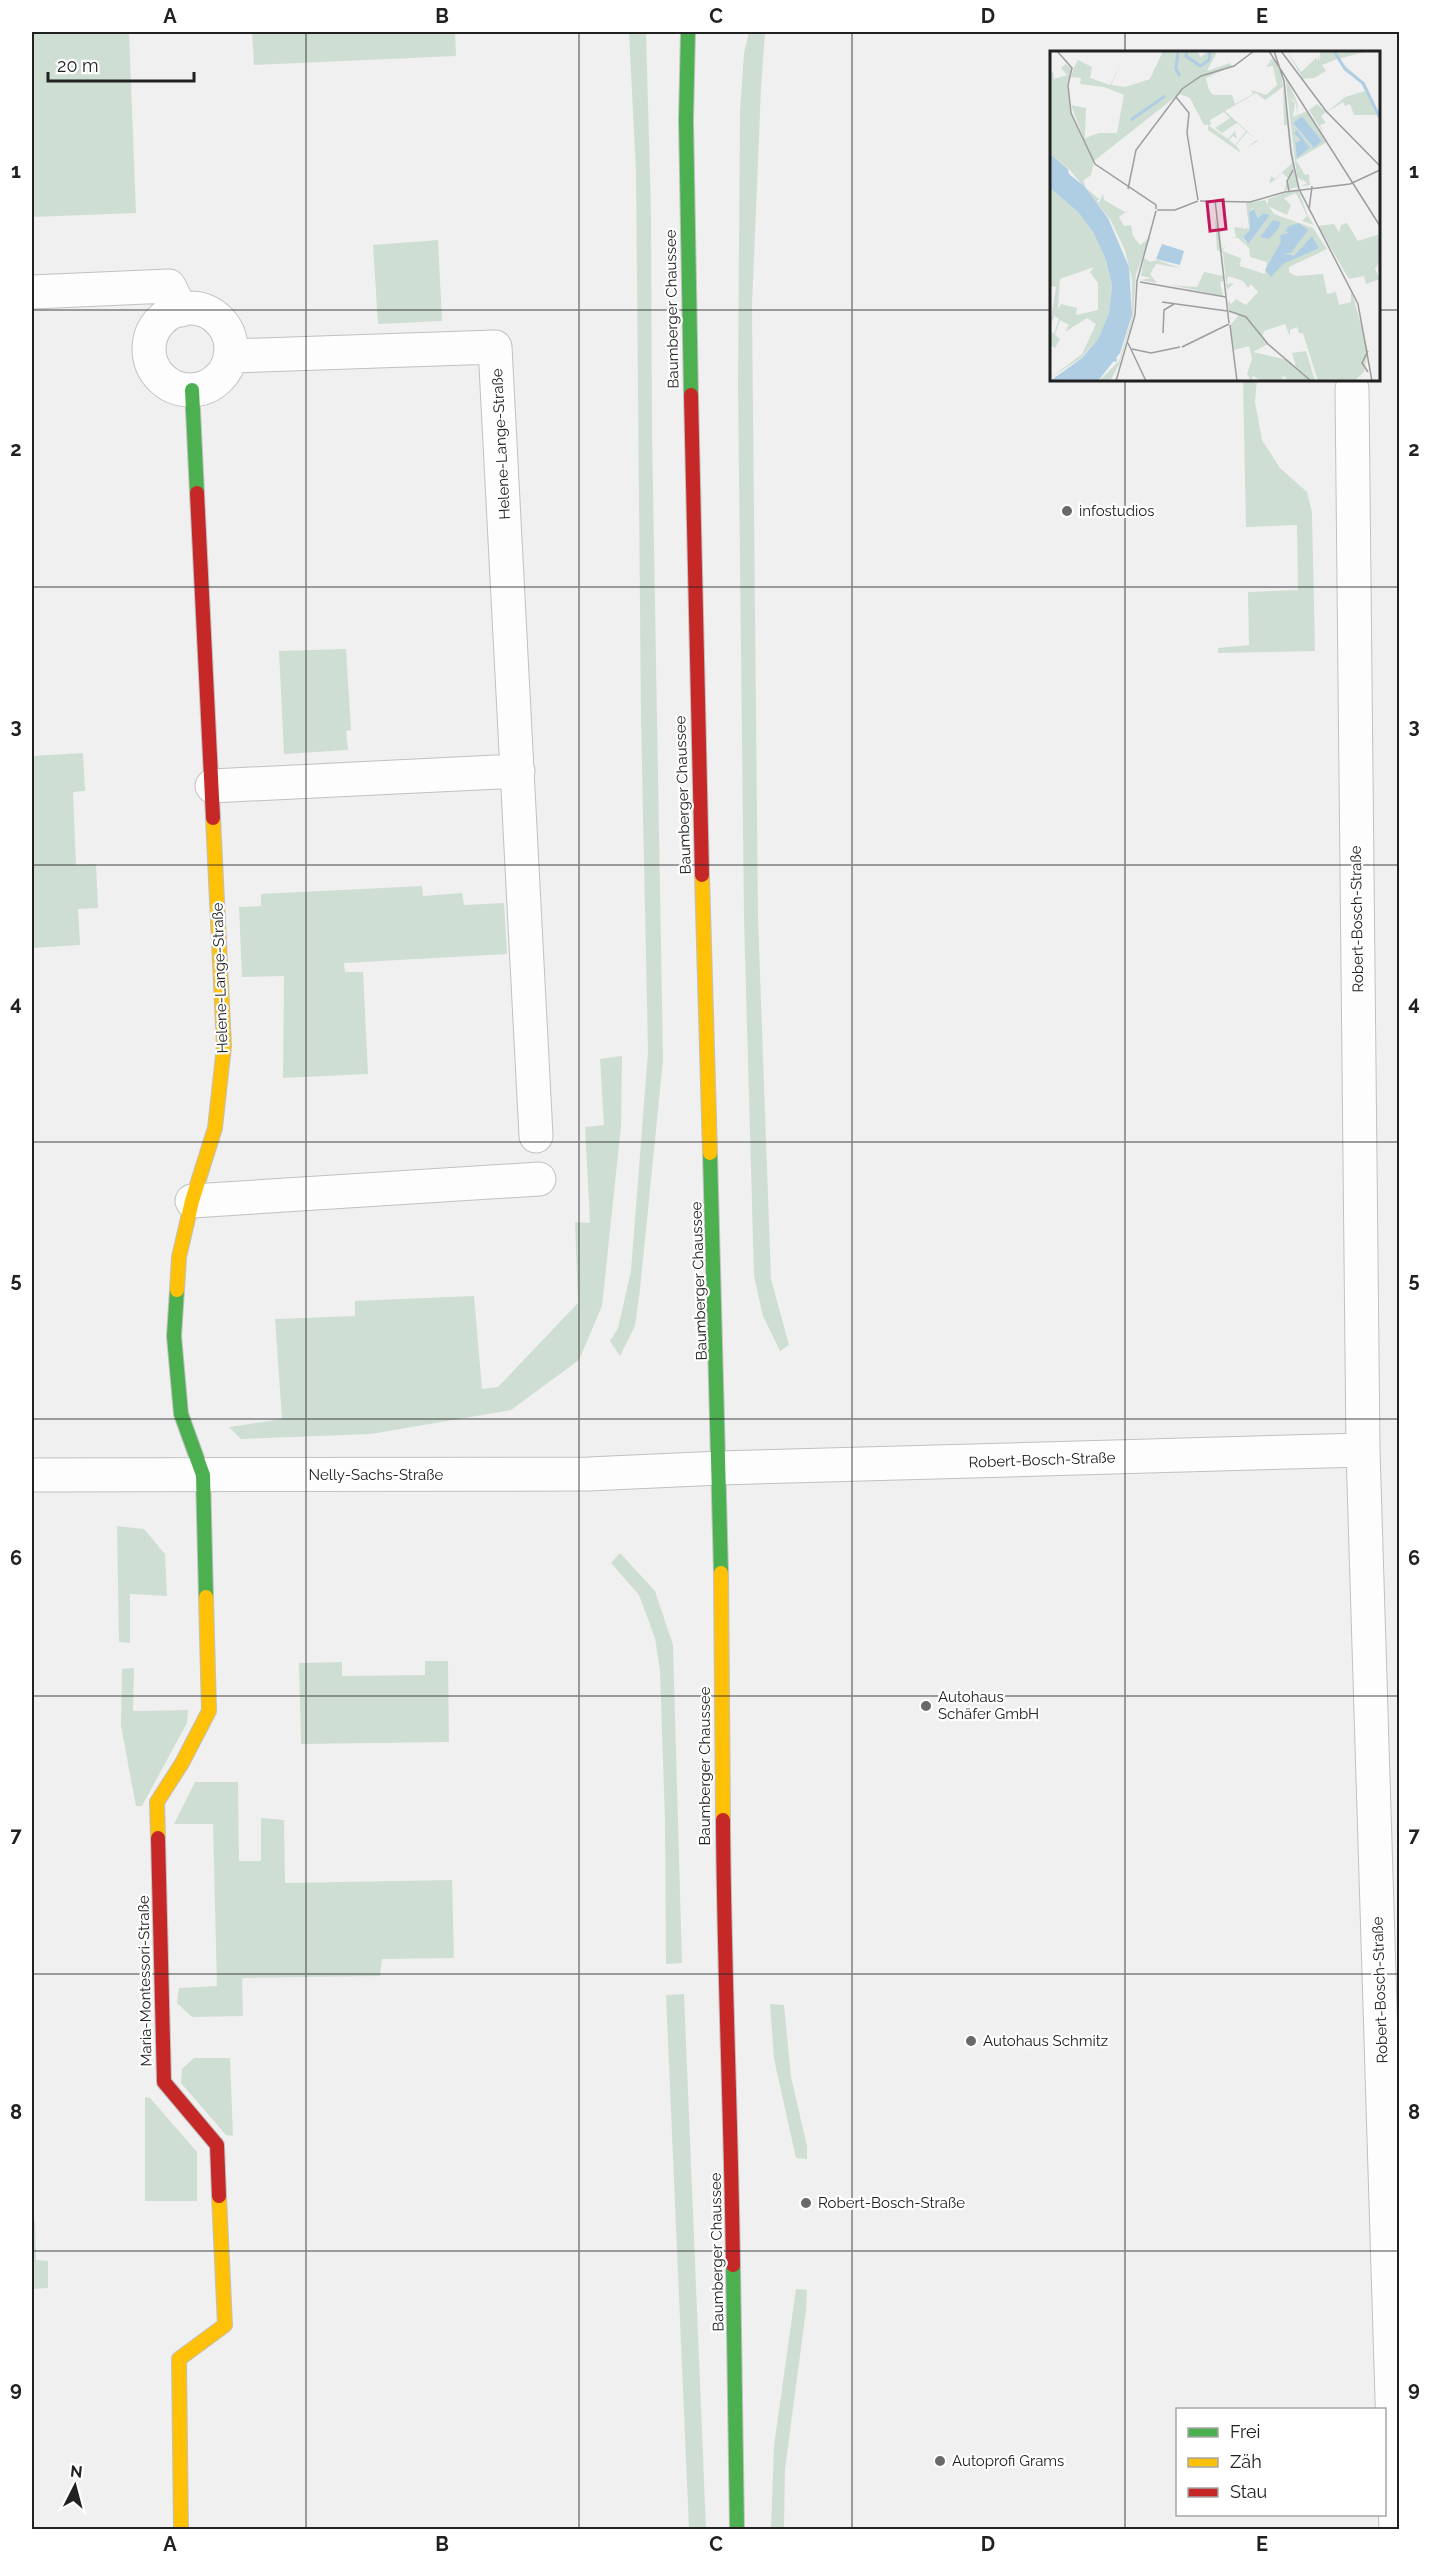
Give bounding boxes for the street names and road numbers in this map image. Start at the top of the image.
street label: Baumberger Chaussee [662,229,682,389]
street label: Helene-Lange-Straße [488,368,514,520]
street label: Baumberger Chaussee [671,715,695,875]
street label: Robert-Bosch-Straße [1347,845,1367,993]
street label: Helene-Lange-Straße [208,902,232,1054]
street label: Baumberger Chaussee [687,1201,711,1361]
street label: Robert-Bosch-Straße [968,1448,1116,1472]
street label: Nelly-Sachs-Straße [309,1466,444,1484]
street label: Baumberger Chaussee [696,1686,714,1846]
street label: Maria-Montessori-Straße [135,1895,155,2067]
street label: Robert-Bosch-Straße [1368,1916,1392,2064]
street label: Baumberger Chaussee [707,2172,727,2332]

